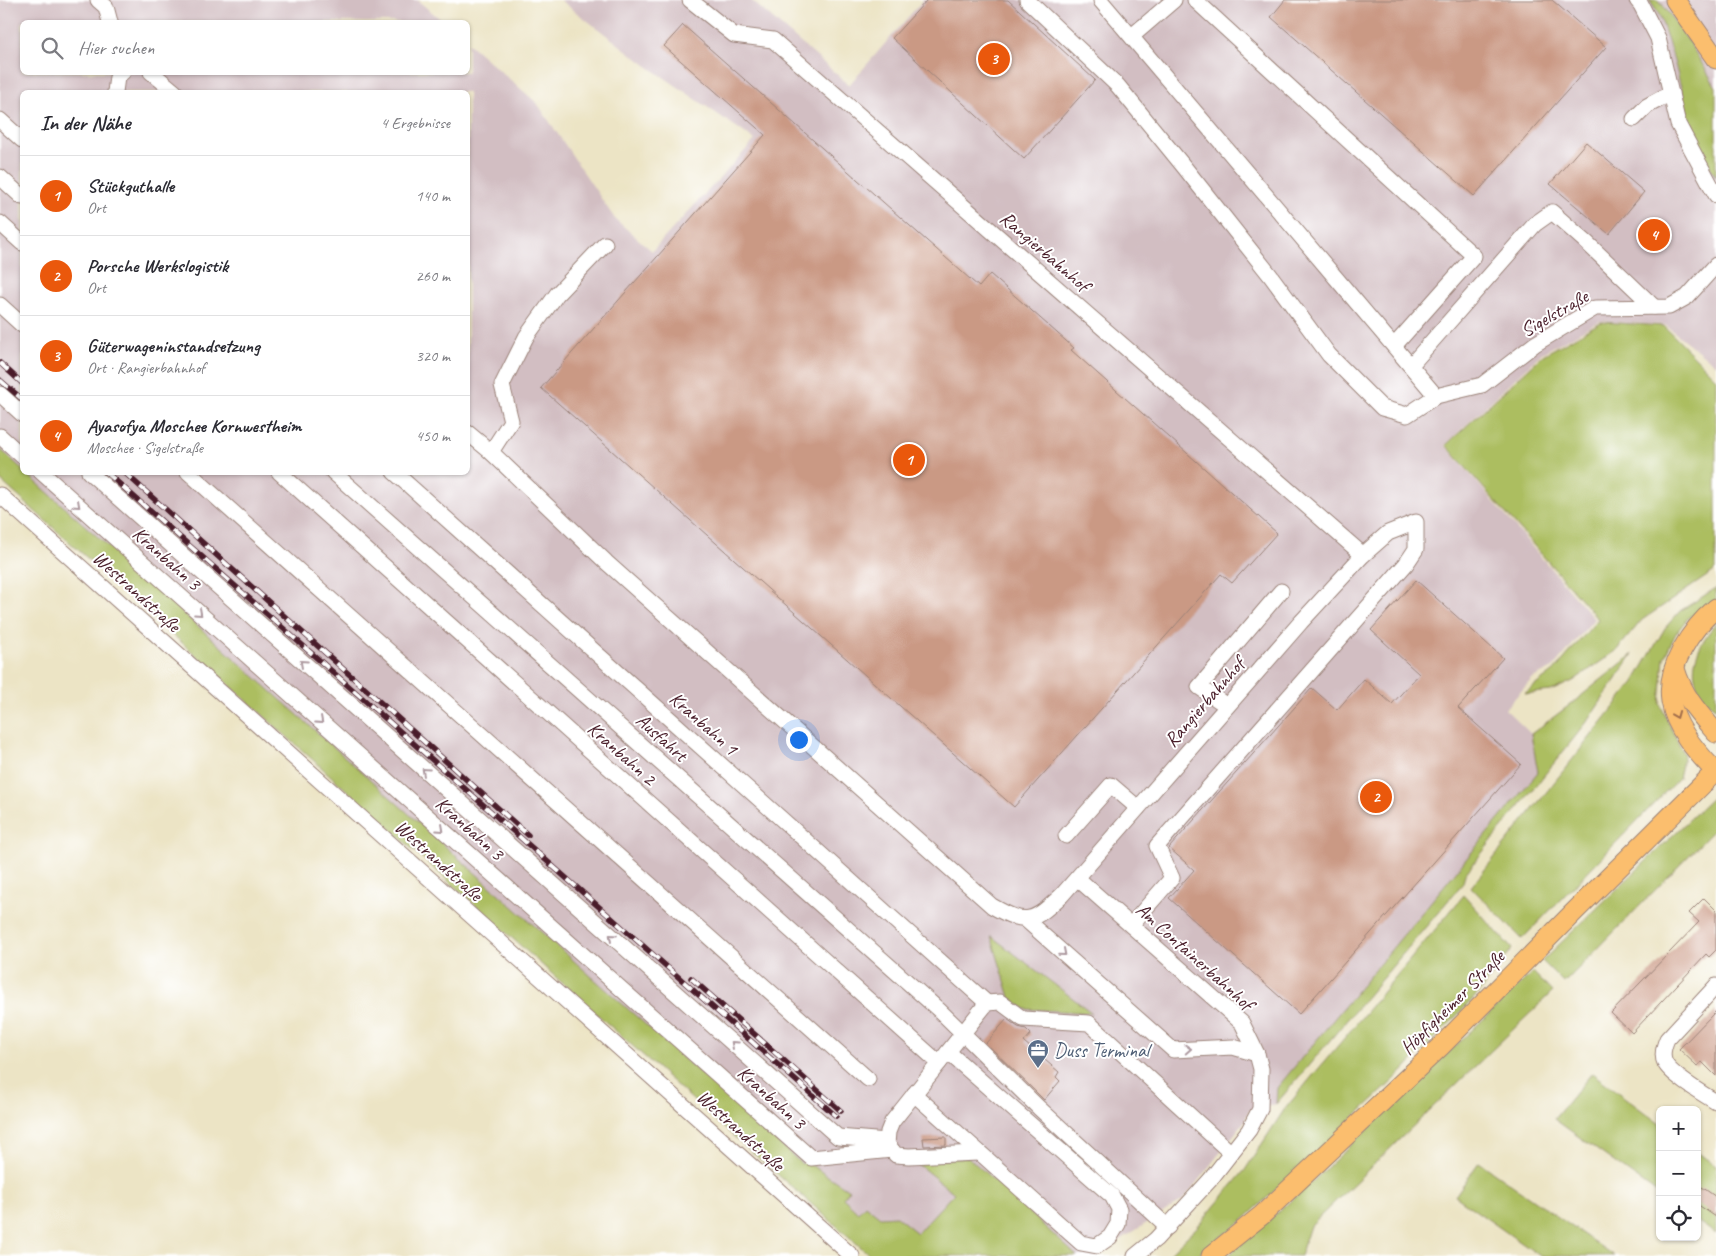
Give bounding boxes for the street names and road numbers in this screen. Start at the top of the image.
street label: Rangierbahnhof [995,206,1098,300]
street label: Sigelstraße [1516,283,1594,343]
street label: Kranbahn 3 [127,521,208,597]
street label: Westrandstraße [87,545,187,638]
street label: Rangierbahnhof [1159,649,1253,752]
street label: Kranbahn 1 [664,686,744,761]
street label: Ausfahrt [631,708,694,769]
street label: Kranbahn 2 [582,716,663,792]
street label: Kranbahn 3 [430,791,511,867]
street label: Westrandstraße [389,814,489,907]
street label: Am Containerbahnhof [1131,897,1262,1019]
street label: Höpfigheimer Straße [1395,944,1511,1060]
street label: Kranbahn 3 [732,1060,813,1136]
street label: Westrandstraße [691,1084,791,1177]

